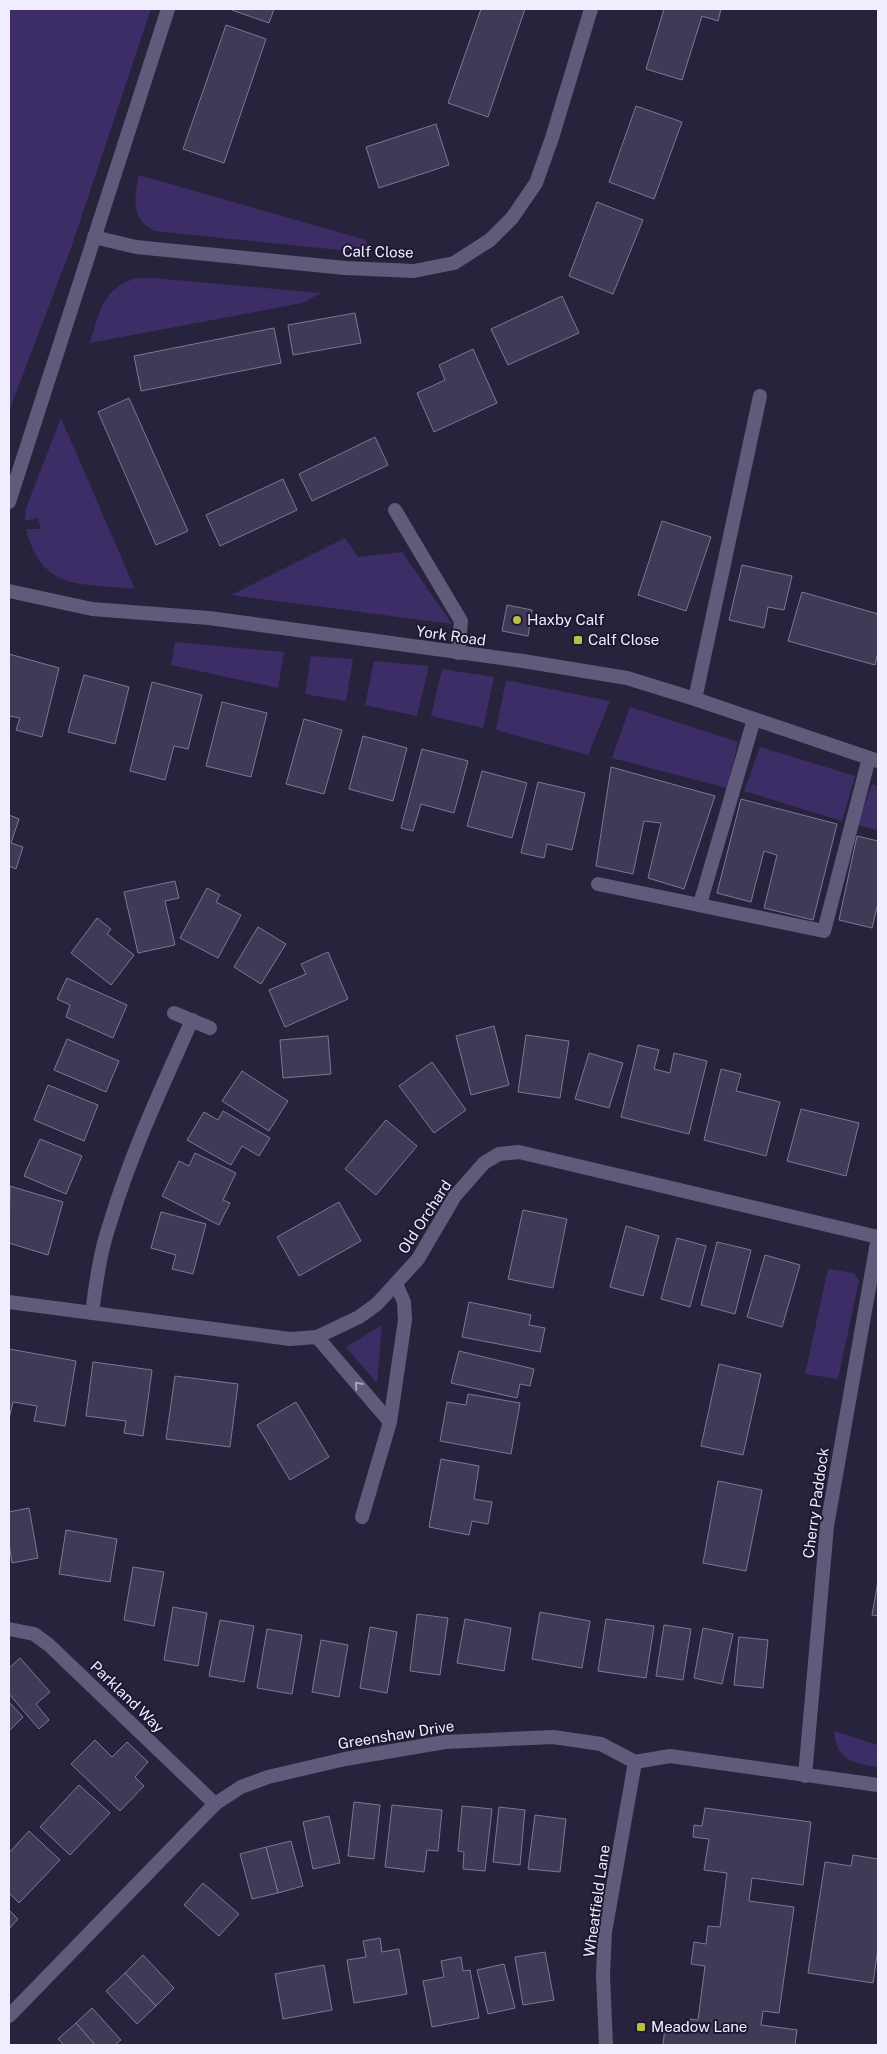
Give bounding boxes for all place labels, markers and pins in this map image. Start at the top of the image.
place label: Haxby Calf [527,611,604,628]
marker: Haxby Calf [511,614,523,626]
place label: Calf Close [588,631,659,648]
marker: Calf Close [572,634,584,646]
place label: Meadow Lane [651,2018,747,2035]
marker: Meadow Lane [635,2021,647,2033]

